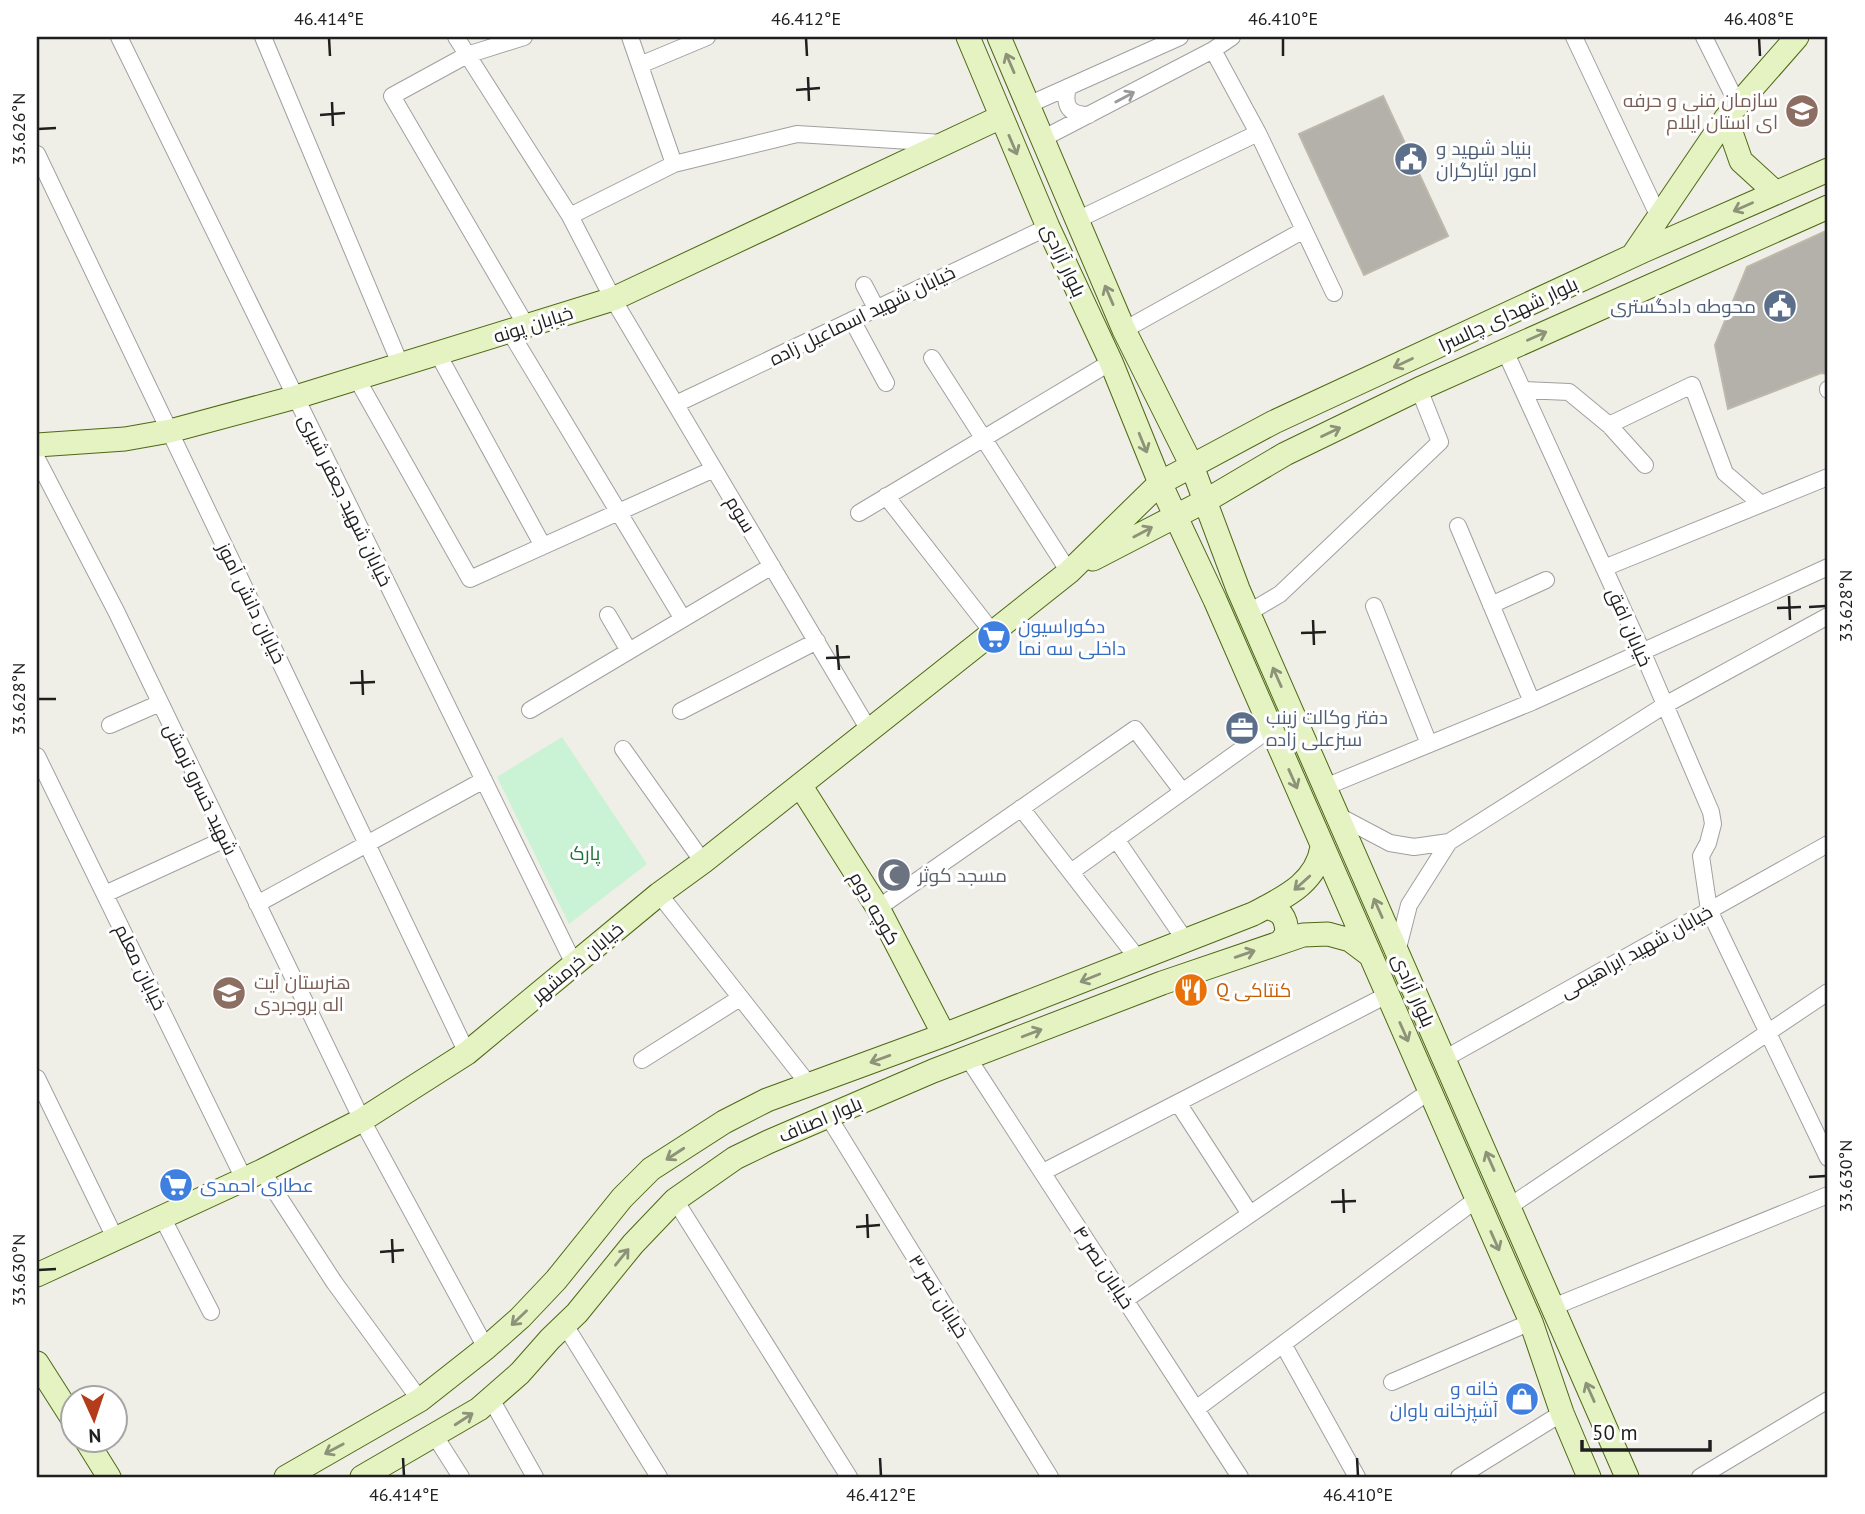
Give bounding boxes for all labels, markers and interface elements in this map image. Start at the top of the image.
text: 46.414°E [294,7,364,30]
text: 46.412°E [771,7,841,30]
text: 46.410°E [1248,7,1318,30]
text: 46.408°E [1724,7,1794,30]
one-way arrow [1003,53,1016,74]
place label: سازمان فنی و حرفه ای استان ایلام [1623,88,1778,136]
one-way arrow [1114,89,1135,103]
school or university icon: سازمان فنی و حرفه ای استان ایلام [1783,92,1821,130]
text: 33.626°N [7,93,30,165]
one-way arrow [1007,134,1020,155]
place label: بنیاد شهید و امور ایثارگران [1436,136,1537,182]
public building icon: بنیاد شهید و امور ایثارگران [1392,140,1430,178]
one-way arrow [1733,201,1755,214]
street label: بلوار آزادی [1037,219,1091,301]
street label: خیابان شهید اسماعیل زاده [765,259,959,371]
street label: بلوار شهدای چالسرا [1435,271,1582,358]
one-way arrow [1102,284,1115,306]
public building icon: محوطه دادگستری [1761,287,1799,325]
place label: محوطه دادگستری [1610,294,1756,318]
street label: خیابان پونه [490,300,576,349]
one-way arrow [1526,329,1547,342]
one-way arrow [1393,356,1414,370]
street label: خیابان شهید جعفر شیری [294,410,398,590]
one-way arrow [1320,425,1341,438]
one-way arrow [1137,432,1150,454]
street label: سوم [719,491,761,538]
one-way arrow [1133,525,1153,539]
street label: خیابان دانش آموز [212,538,292,667]
text: 33.628°N [1834,570,1857,642]
street label: خیابان افق [1601,584,1658,671]
place label: دکوراسیون داخلی سه نما [1018,614,1126,660]
supermarket icon: دکوراسیون داخلی سه نما [975,618,1013,656]
text: 33.628°N [7,663,30,735]
one-way arrow [1270,667,1283,689]
place label: دفتر وکالت زینب سبزعلی زاده [1266,705,1388,751]
office icon: دفتر وکالت زینب سبزعلی زاده [1223,709,1261,747]
street label: شهید خسرو ترمش [159,719,243,859]
one-way arrow [1287,768,1300,789]
park label: پارک [570,841,600,866]
mosque icon: مسجد کوثر [875,856,913,894]
place label: مسجد کوثر [917,863,1007,887]
street label: کوچه دوم [843,867,906,950]
one-way arrow [1293,875,1311,891]
one-way arrow [1371,898,1384,919]
street label: خیابان شهید ابراهیمی [1556,899,1716,1003]
street label: خیابان خرمشهر [525,916,628,1008]
street label: خیابان معلم [108,920,172,1015]
one-way arrow [1234,947,1256,959]
street label: بلوار آزادی [1387,949,1441,1031]
place label: هنرستان آیت اله بروجردی [254,970,351,1016]
restaurant icon: Q کنتاکی [1172,971,1210,1009]
one-way arrow [1079,973,1101,986]
school or university icon: هنرستان آیت اله بروجردی [210,974,248,1012]
place label: Q کنتاکی [1216,978,1291,1002]
one-way arrow [1398,1021,1411,1042]
one-way arrow [1021,1026,1043,1038]
one-way arrow [870,1054,892,1066]
street label: بلوار اصناف [775,1091,865,1147]
text: 33.630°N [1834,1140,1857,1212]
one-way arrow [666,1147,685,1162]
one-way arrow [1483,1151,1496,1172]
supermarket icon: عطاری احمدی [157,1166,195,1204]
place label: عطاری احمدی [200,1173,314,1197]
street label: خیابان نصر ۴ [1068,1221,1140,1313]
one-way arrow [1489,1229,1502,1251]
text: 33.630°N [7,1234,30,1306]
one-way arrow [614,1249,630,1267]
street label: خیابان نصر ۳ [904,1250,974,1342]
one-way arrow [511,1310,528,1327]
place label: خانه و آشپزخانه باوان [1390,1376,1498,1423]
shop icon: خانه و آشپزخانه باوان [1503,1380,1541,1418]
one-way arrow [1583,1382,1596,1404]
north arrow [60,1384,130,1454]
scale bar [1582,1409,1709,1453]
one-way arrow [453,1412,473,1426]
text: 50 m [1592,1419,1638,1446]
text: N [88,1424,102,1448]
one-way arrow [324,1443,345,1457]
text: 46.414°E [369,1483,439,1506]
text: 46.412°E [846,1483,916,1506]
text: 46.410°E [1323,1483,1393,1506]

